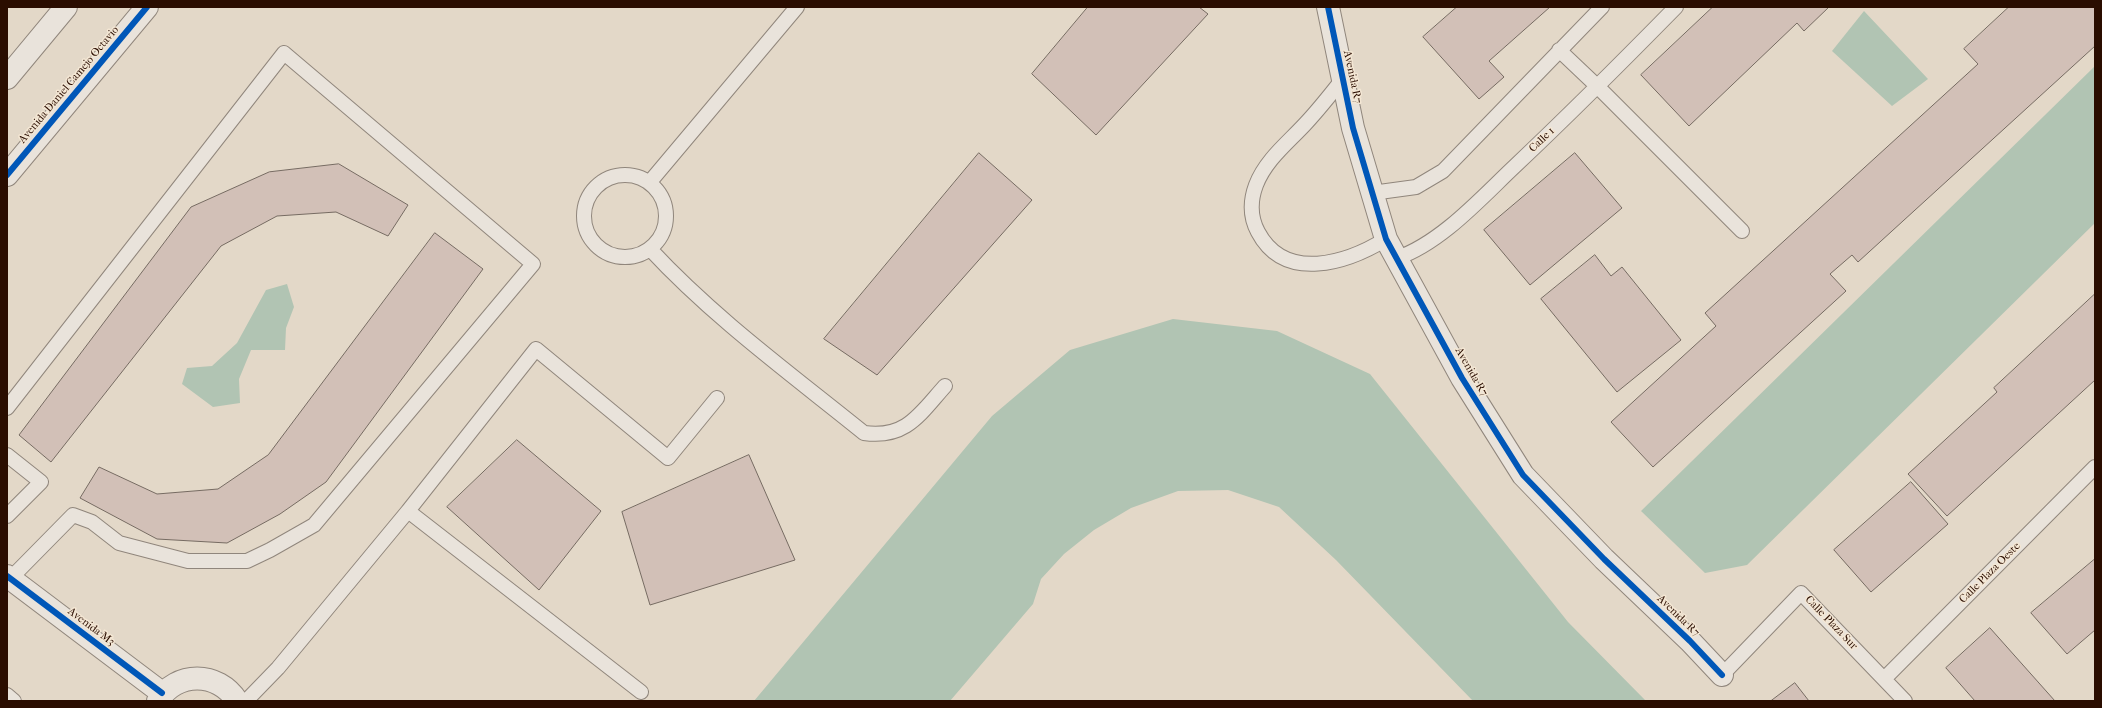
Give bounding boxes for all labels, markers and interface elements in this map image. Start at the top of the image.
street label: Avenida Daniel Camejo Octavio [16,24,122,146]
street label: Avenida R7 [1340,49,1364,105]
street label: Calle 1 [1527,125,1557,155]
street label: Avenida R7 [1452,345,1490,399]
street label: Calle Plaza Oeste [1957,540,2023,606]
street label: Avenida R7 [1654,593,1702,639]
street label: Calle Plaza Sur [1802,593,1860,653]
street label: Avenida M3 [65,605,117,649]

